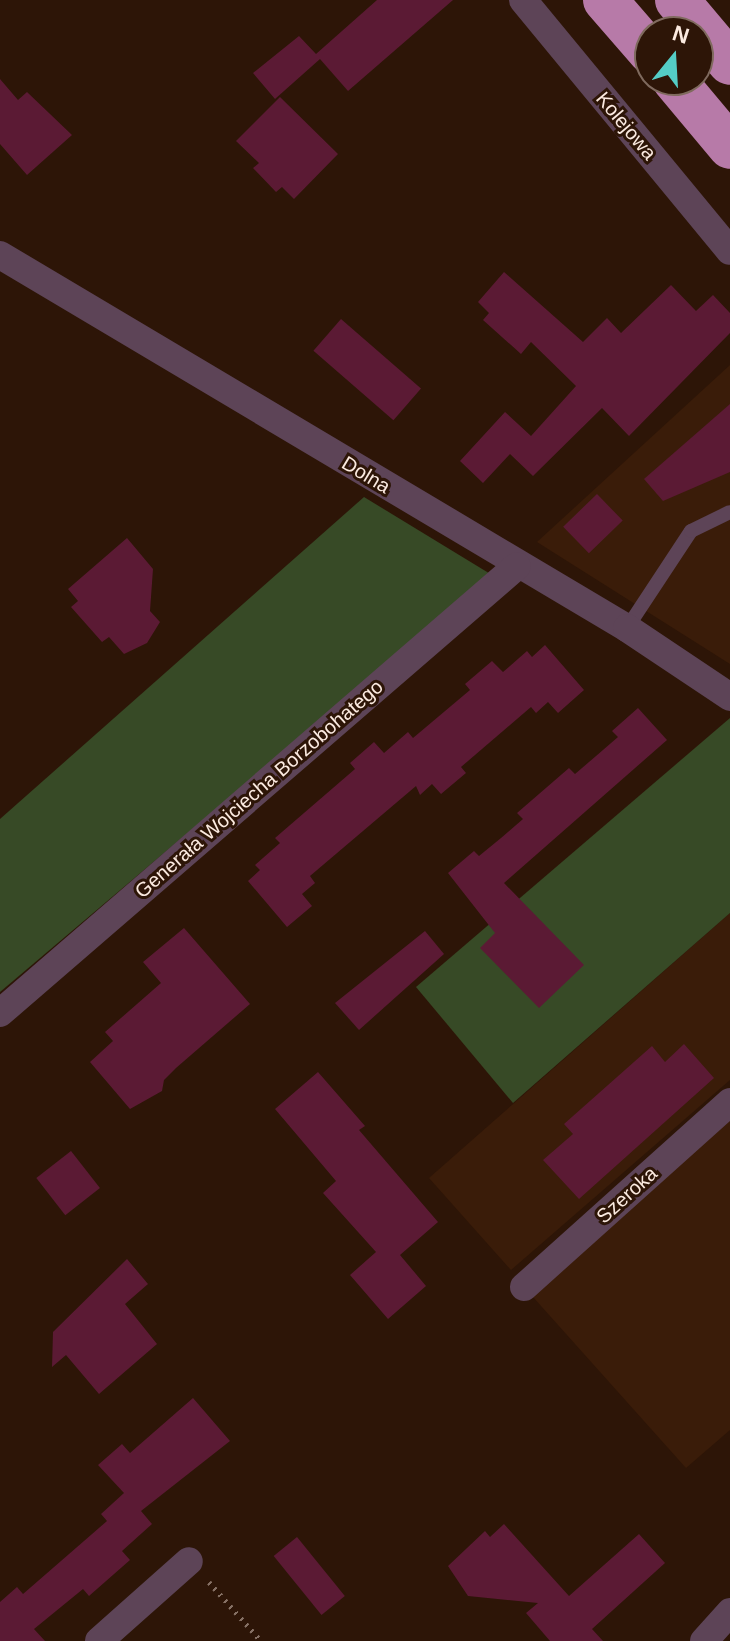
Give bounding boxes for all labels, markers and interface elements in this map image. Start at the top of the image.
north arrow [634,16,714,96]
text: N [670,20,692,49]
street label: Kolejowa [591,87,661,165]
street label: Dolna [337,451,395,499]
street label: Generała Wojciecha Borzobohatego [130,675,388,903]
street label: Szeroka [592,1162,662,1228]

